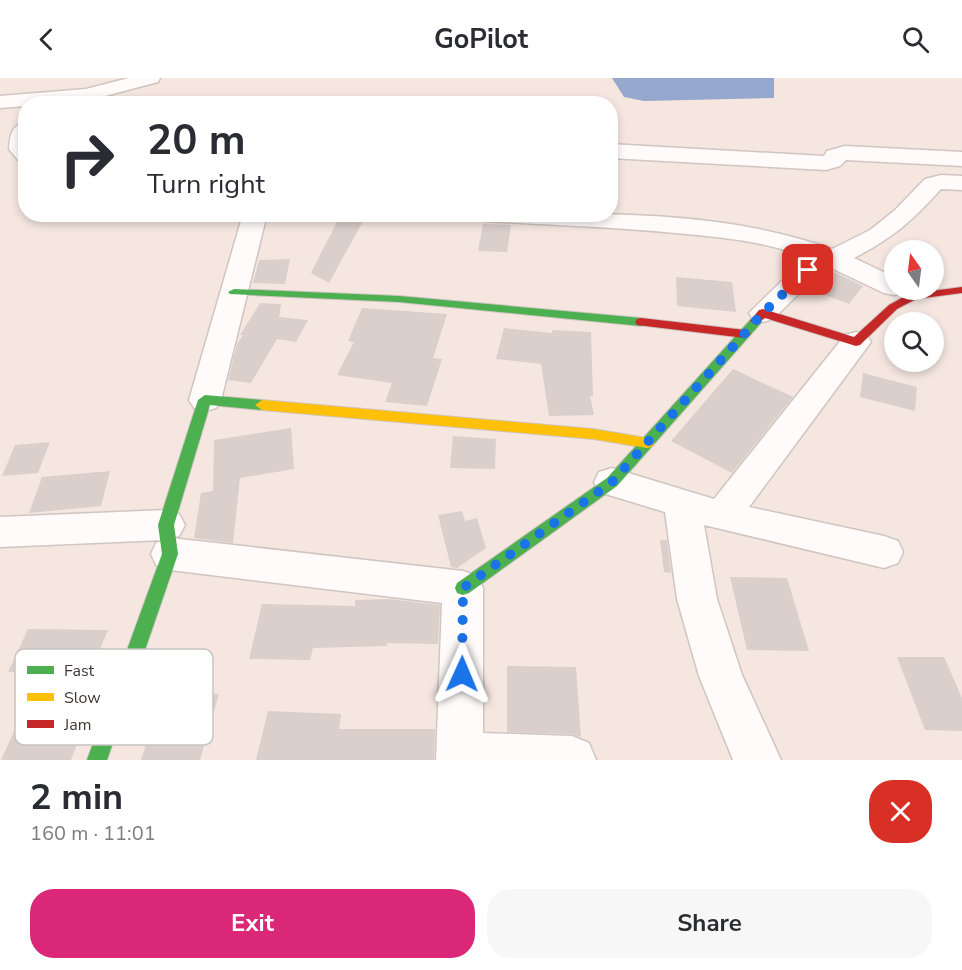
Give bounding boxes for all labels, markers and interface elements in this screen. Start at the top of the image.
text: GoPilot [434,21,528,58]
icon: back [30,23,63,56]
icon: search [899,23,932,56]
text: 20 m [147,112,246,169]
icon: right [48,120,126,198]
text: Turn right [147,166,265,203]
north arrow [884,240,944,300]
map controls [884,240,944,372]
pin [782,244,833,295]
icon: arrive [791,253,824,286]
button: search [884,312,944,372]
position arrow [430,642,494,706]
legend [15,649,213,745]
text: Fast [64,660,95,682]
text: Slow [64,687,101,709]
text: Jam [63,714,91,736]
text: 2 min [30,773,123,822]
button: close [869,780,932,843]
text: 160 m · 11:01 [30,820,156,847]
button: Exit [30,889,475,958]
button: Share [487,889,932,958]

